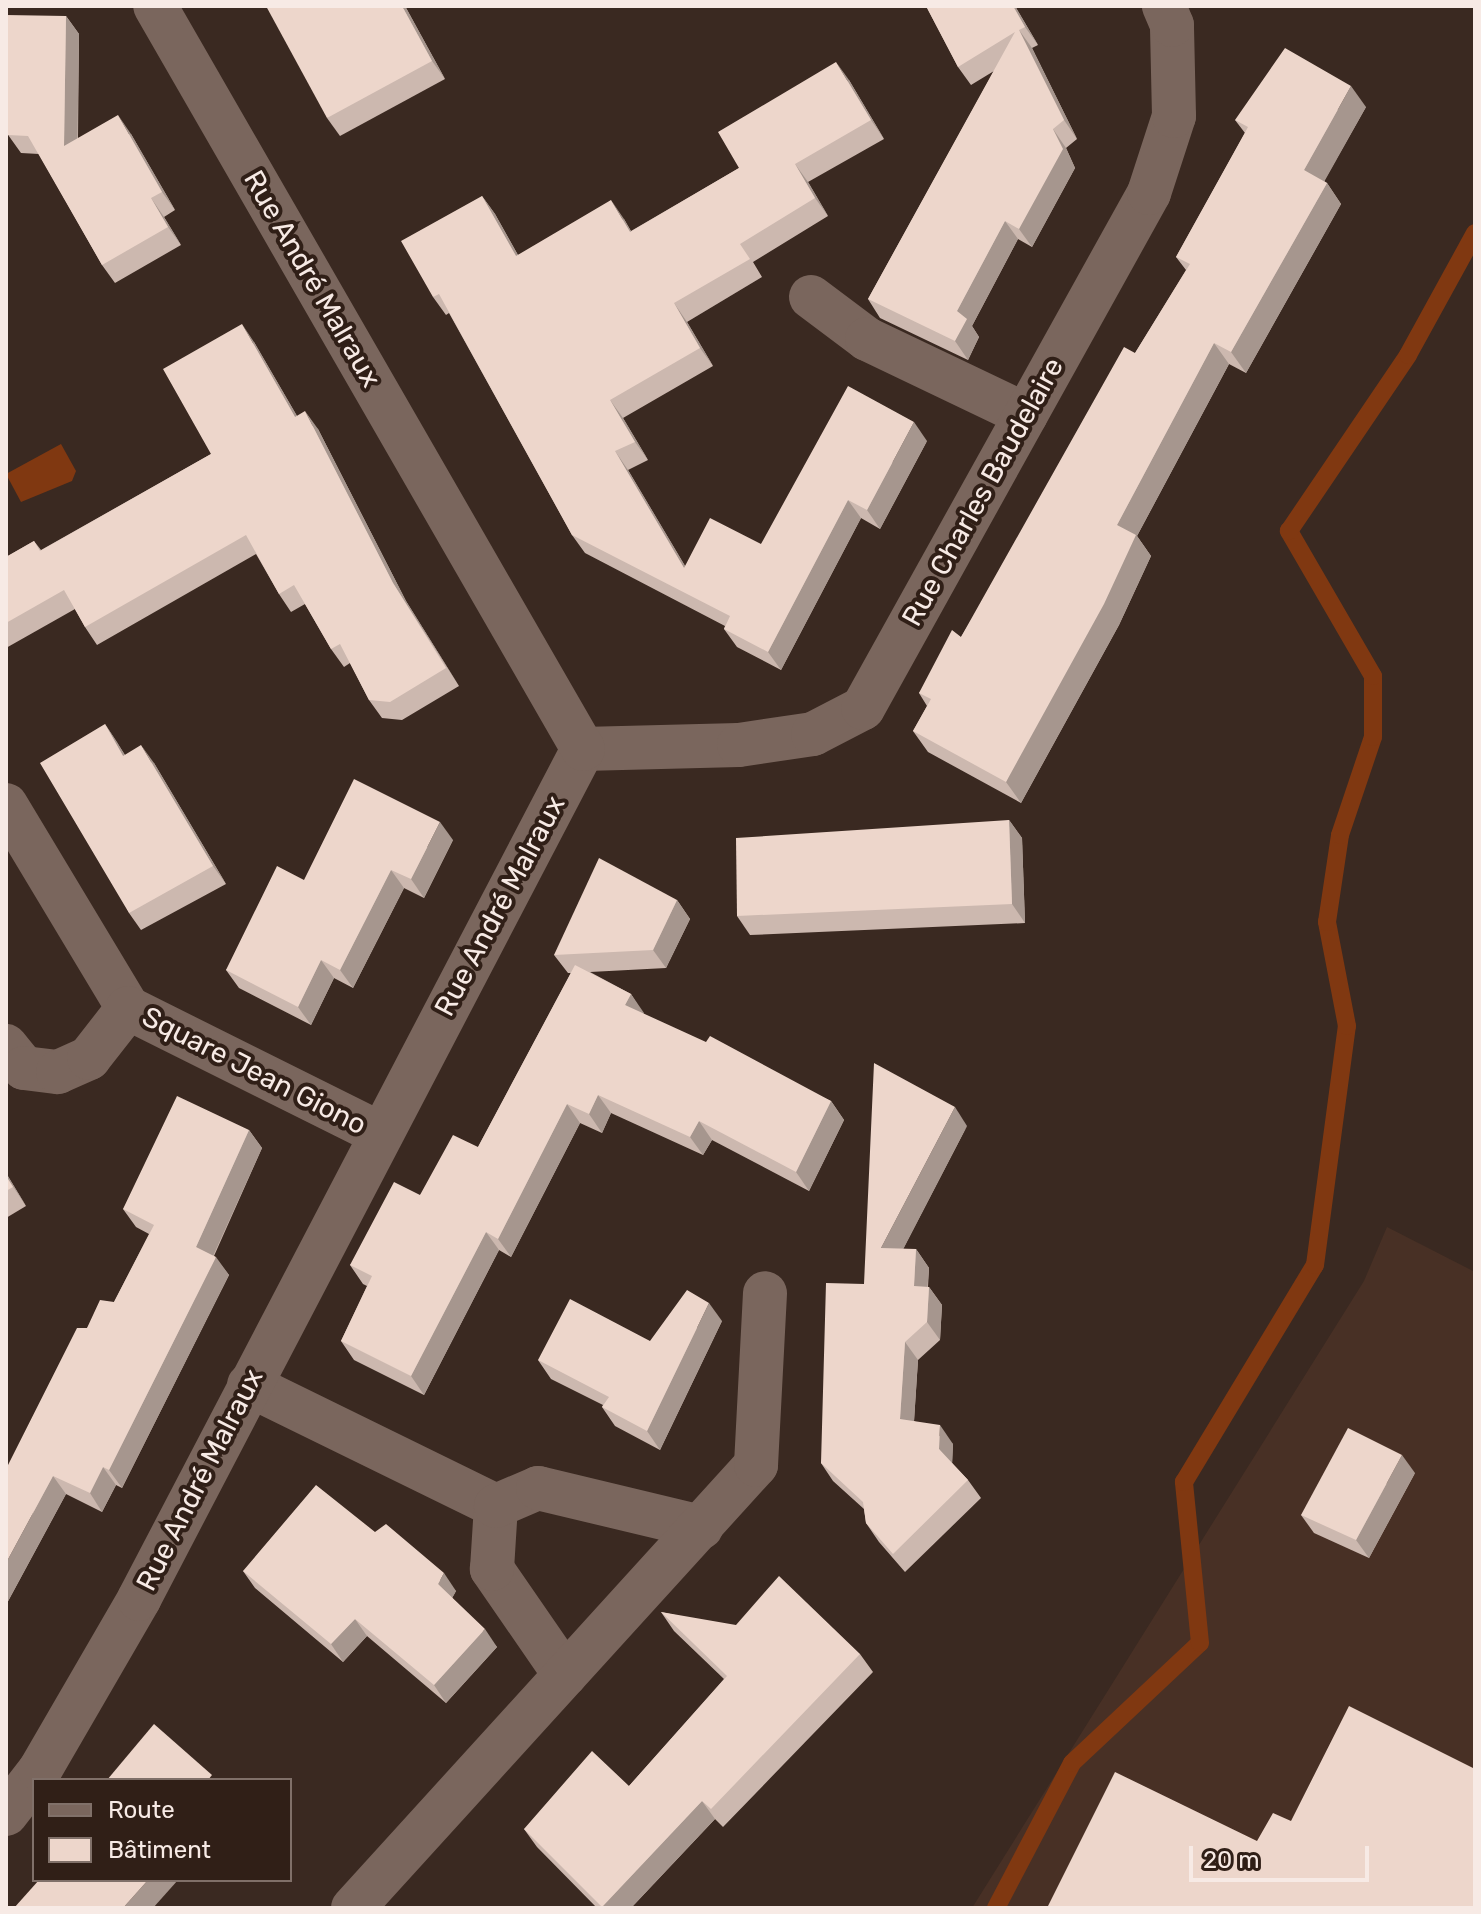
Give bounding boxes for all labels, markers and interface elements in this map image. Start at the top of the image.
street label: Rue André Malraux [236,164,388,394]
street label: Rue Charles Baudelaire [895,352,1071,632]
street label: Rue André Malraux [428,790,572,1022]
street label: Square Jean Giono [136,1000,372,1142]
street label: Rue André Malraux [129,1363,271,1597]
legend [32,1778,292,1882]
text: Route [108,1796,175,1824]
scale bar [1193,1830,1373,1880]
text: Bâtiment [108,1836,211,1864]
text: 20 m [1203,1846,1260,1874]

